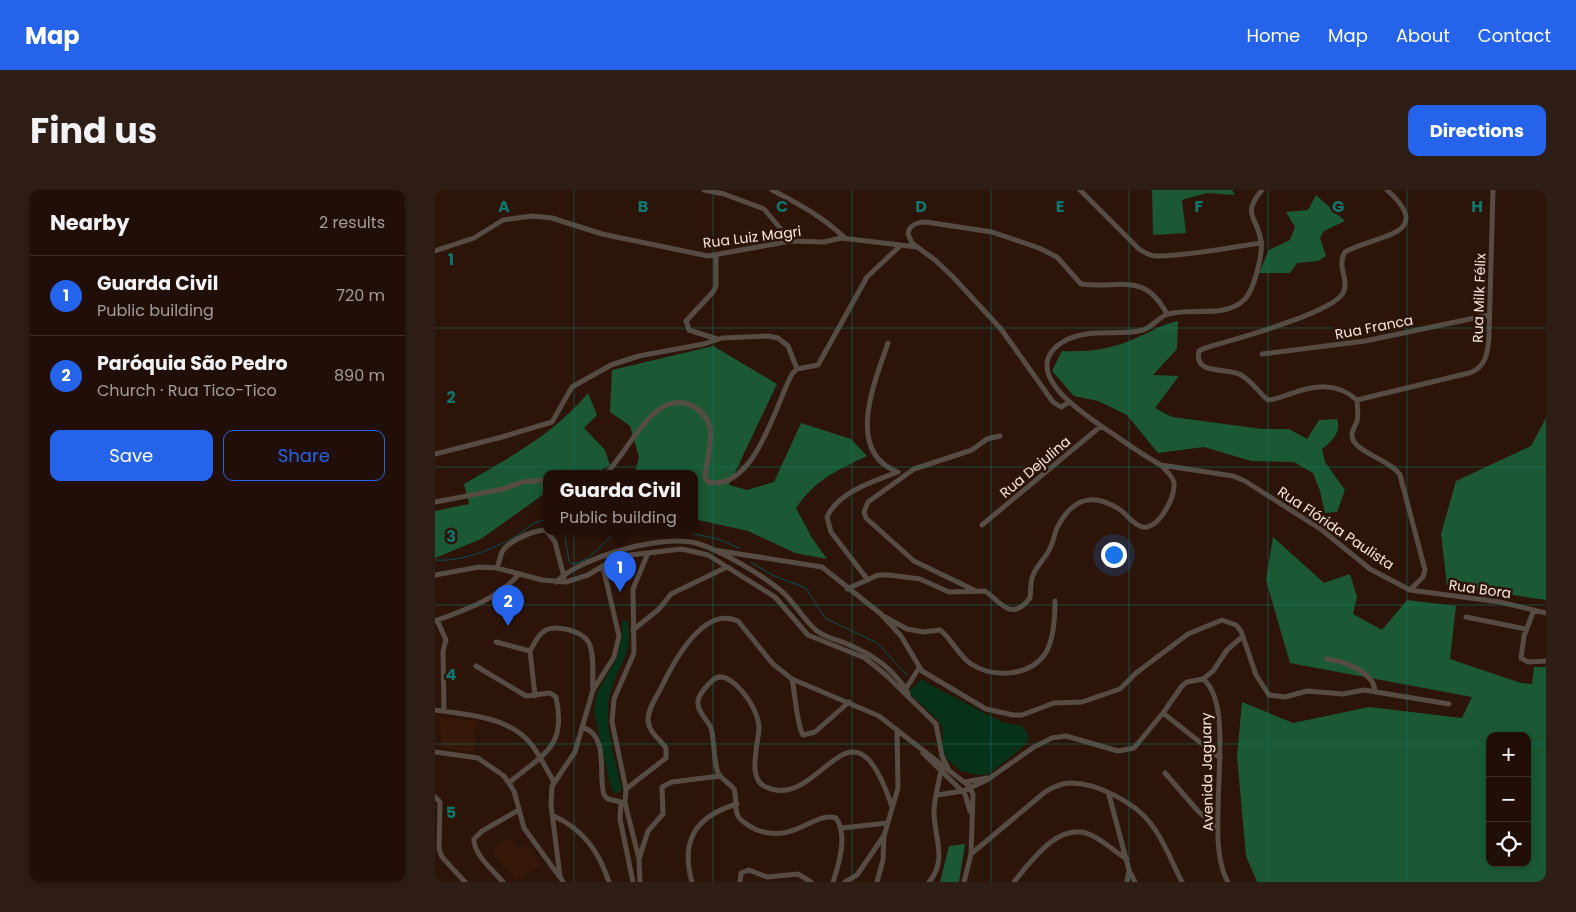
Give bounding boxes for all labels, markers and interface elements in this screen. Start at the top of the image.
text: Map [25,19,80,52]
text: Home [1246,23,1300,48]
text: Map [1328,23,1368,48]
text: About [1396,23,1450,48]
text: Contact [1478,23,1551,48]
button: Directions [1408,105,1546,156]
text: Find us [30,106,157,155]
text: A [498,195,510,218]
text: B [638,195,648,218]
text: C [776,195,788,218]
text: D [915,195,927,218]
text: E [1056,195,1064,218]
text: F [1195,195,1204,218]
text: G [1332,195,1344,218]
text: H [1471,195,1483,218]
text: Nearby [50,208,130,237]
text: 2 results [319,211,385,234]
street label: Rua Luiz Magri [702,221,802,253]
text: 1 [448,248,454,271]
street label: Rua Milk Félix [1467,252,1491,343]
text: Guarda Civil [97,270,218,297]
text: 1 [63,284,69,307]
text: 720 m [336,284,385,307]
text: Public building [97,299,214,322]
street label: Rua Franca [1333,310,1415,344]
text: Paróquia São Pedro [97,350,288,377]
text: 2 [61,364,71,387]
text: 890 m [334,364,385,387]
text: Church · Rua Tico-Tico [97,379,277,402]
text: 2 [446,386,456,409]
button: Save [50,430,213,481]
button: Share [223,430,385,481]
street label: Rua Dejulina [995,431,1075,503]
popup [543,470,698,535]
text: Guarda Civil [560,477,681,504]
street label: Rua Flórida Paulista [1274,481,1398,575]
text: Public building [560,506,677,529]
text: 3 [446,525,456,548]
your location [1101,542,1127,568]
pin: 1 [604,551,636,592]
street label: Rua Bora [1447,575,1513,603]
pin: 2 [492,585,524,626]
text: 4 [446,663,457,686]
street label: Avenida Jaguary [1196,712,1218,832]
map controls [1486,732,1531,867]
button: + [1486,732,1531,777]
button: − [1486,777,1531,822]
text: 5 [446,801,456,824]
button: locate [1486,822,1531,867]

